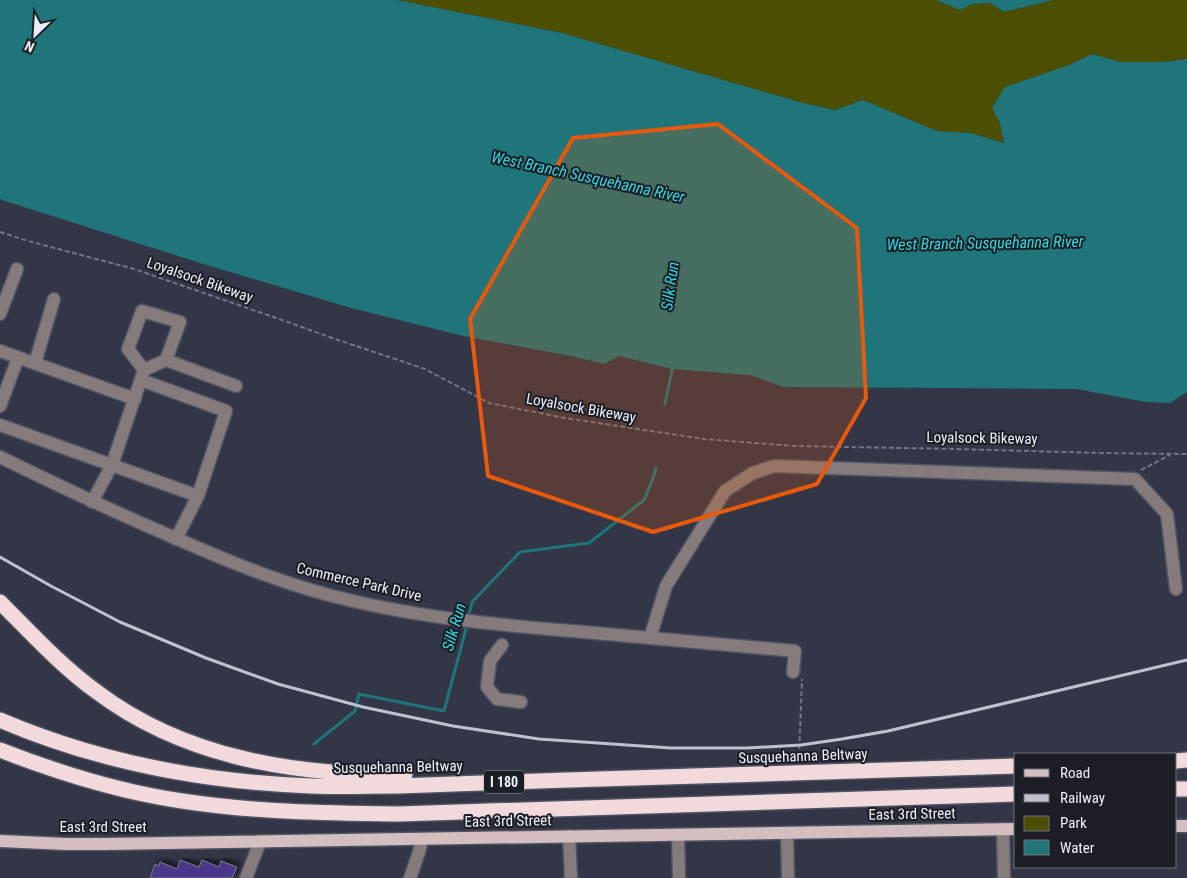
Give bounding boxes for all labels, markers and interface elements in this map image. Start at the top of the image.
north arrow [10,10,60,60]
text: N [22,38,37,56]
water label: West Branch Susquehanna River [490,147,687,207]
water label: West Branch Susquehanna River [886,232,1085,254]
street label: Loyalsock Bikeway [145,253,255,307]
water label: Silk Run [657,260,683,312]
street label: Loyalsock Bikeway [525,389,637,427]
street label: Loyalsock Bikeway [926,428,1038,448]
street label: Commerce Park Drive [295,559,423,605]
water label: Silk Run [438,601,470,653]
street label: Susquehanna Beltway [738,745,868,767]
legend [1014,753,1177,868]
street label: Susquehanna Beltway [333,757,463,777]
text: Road [1060,764,1090,782]
road number: I 180 [484,770,524,794]
text: Railway [1060,789,1105,807]
street label: East 3rd Street [868,804,956,824]
street label: East 3rd Street [464,811,552,831]
text: Park [1060,814,1087,832]
street label: East 3rd Street [59,818,147,836]
text: Water [1060,839,1095,857]

